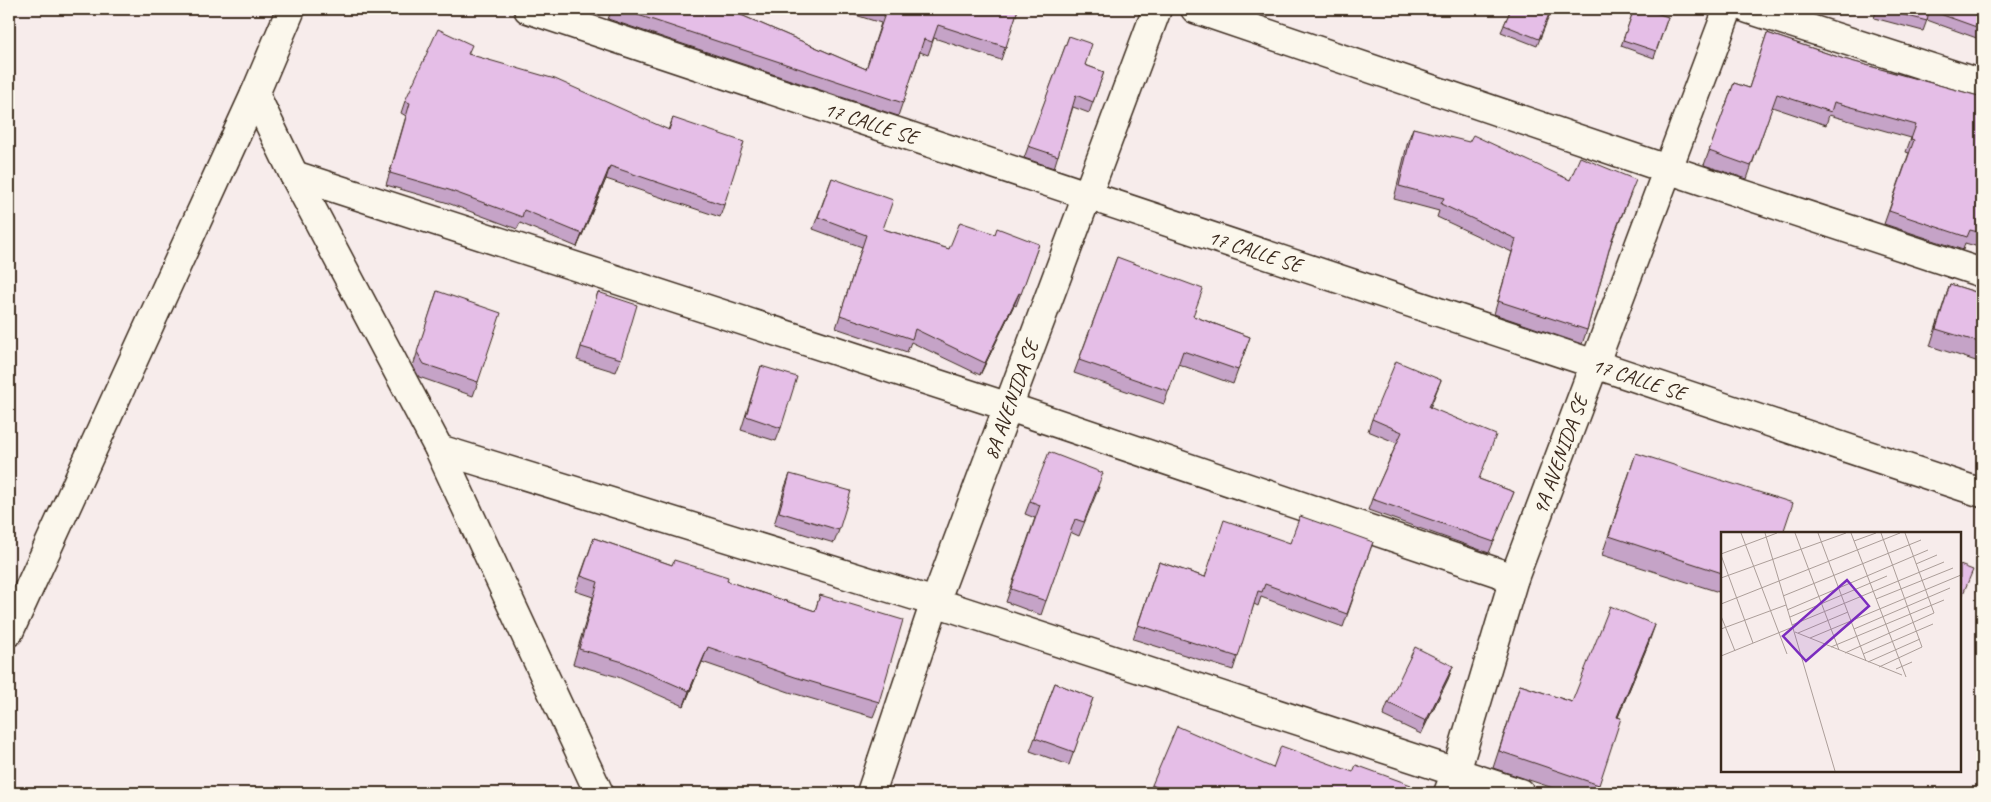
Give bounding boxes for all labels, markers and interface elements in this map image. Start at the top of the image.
street label: 17 CALLE SE [821,96,924,151]
street label: 17 CALLE SE [1205,224,1308,279]
street label: 8A AVENIDA SE [977,334,1045,463]
street label: 17 CALLE SE [1589,352,1692,407]
street label: 9A AVENIDA SE [1526,389,1594,518]
inset map [1721,532,1961,772]

